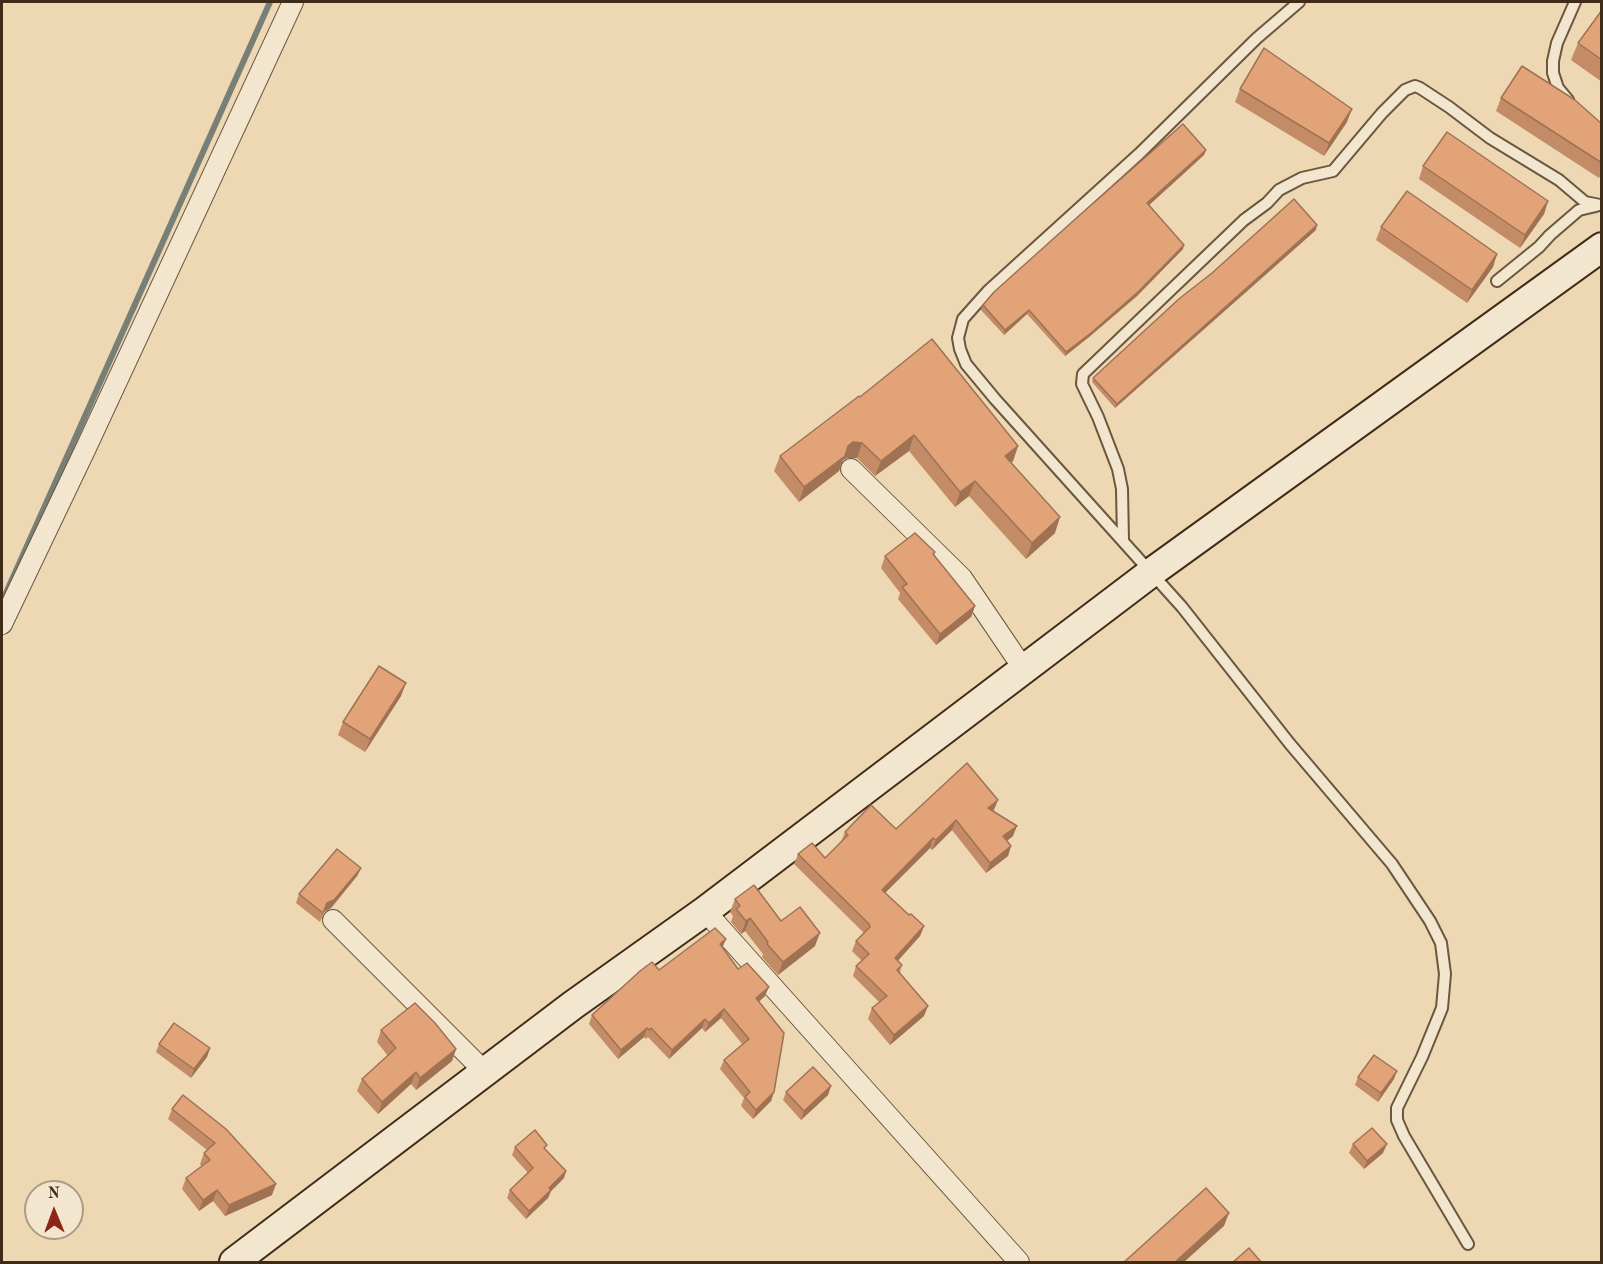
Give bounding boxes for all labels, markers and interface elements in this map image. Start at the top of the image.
north arrow [24,1180,84,1240]
text: N [47,1186,60,1202]

